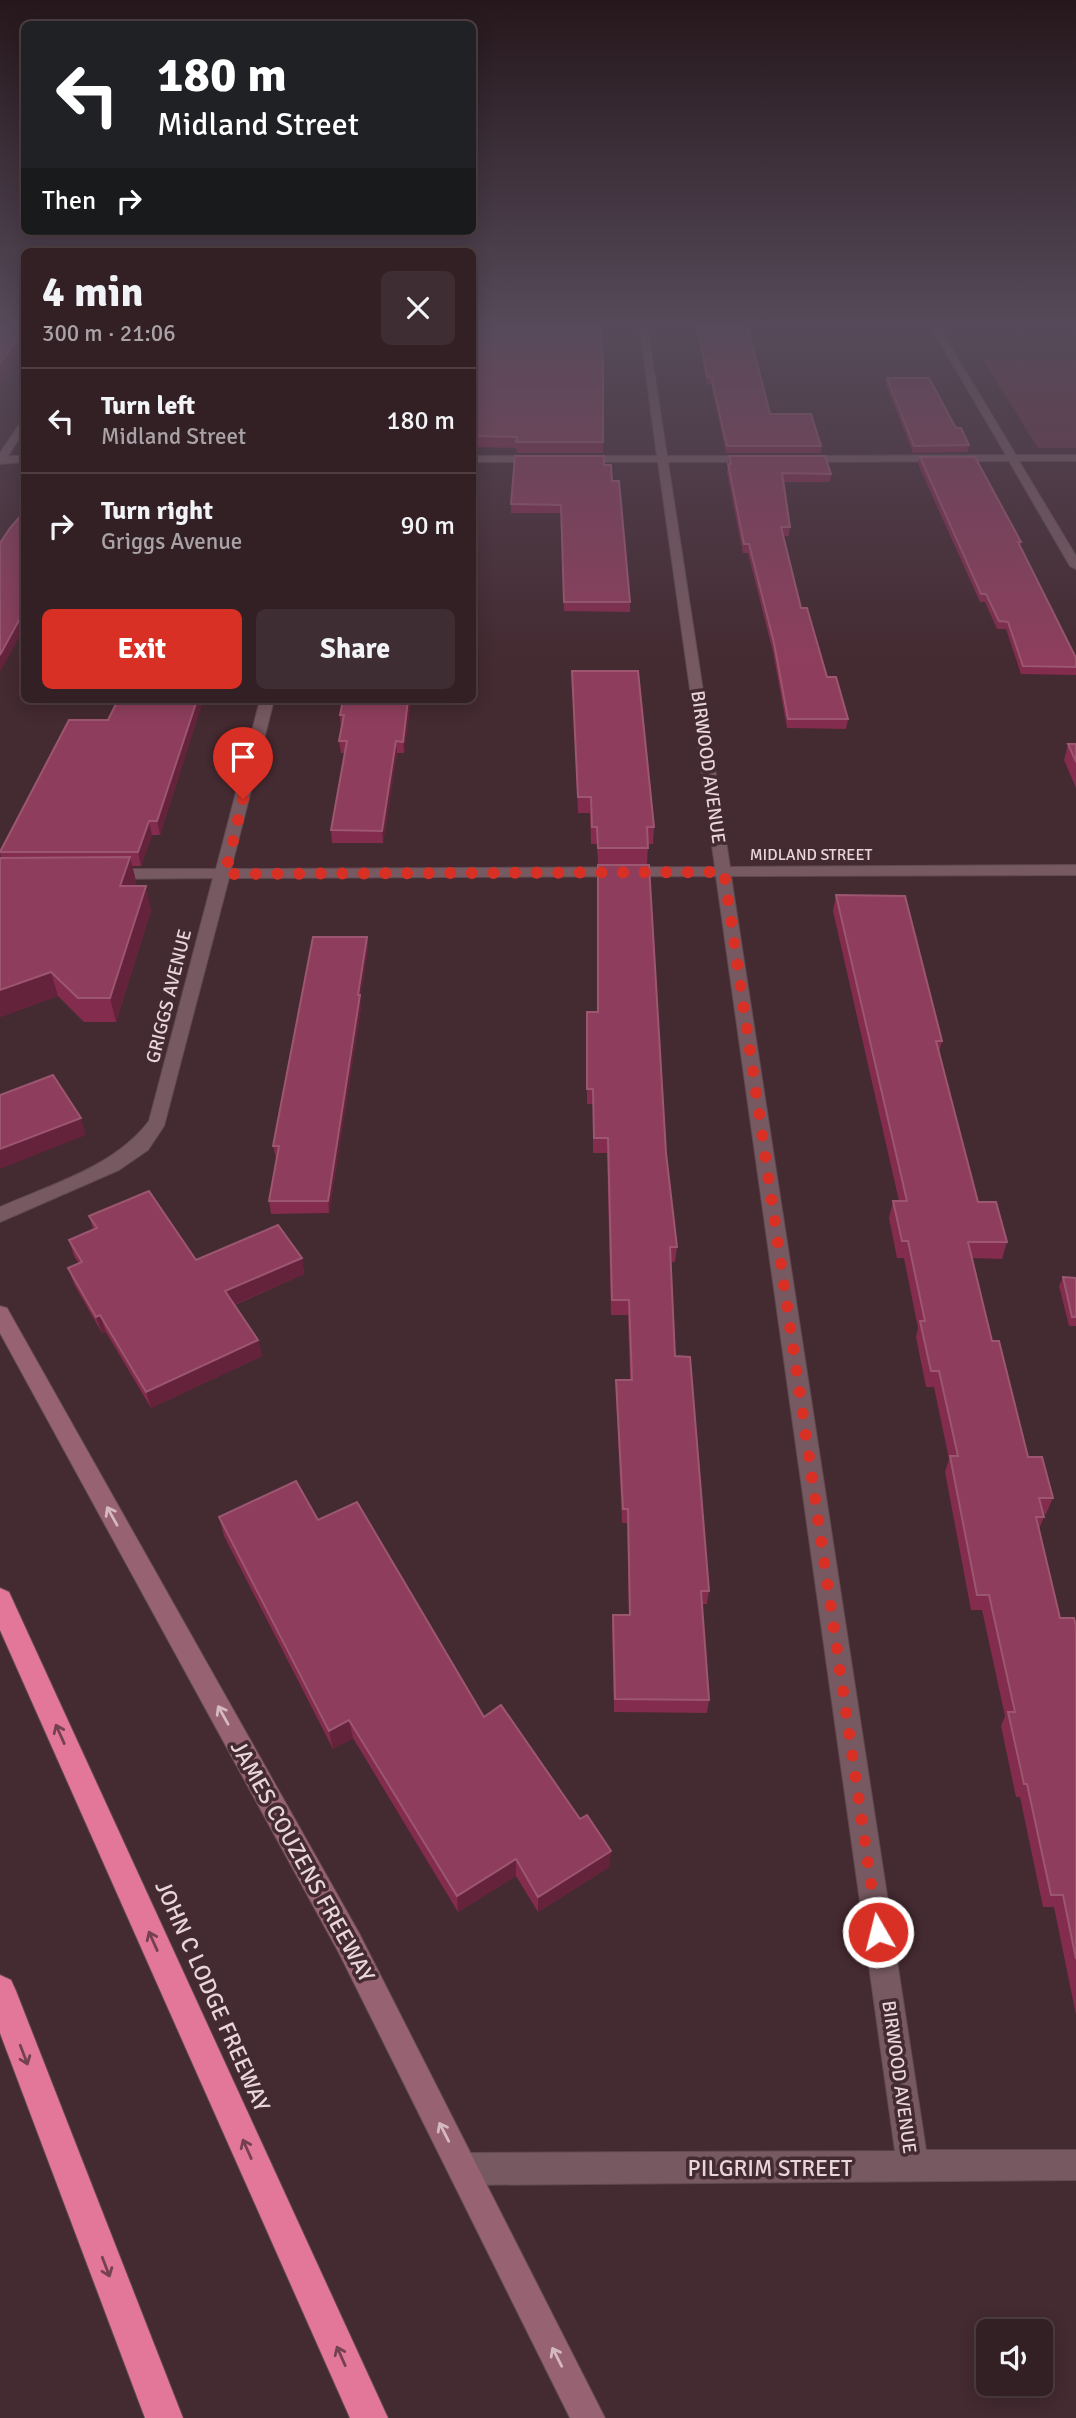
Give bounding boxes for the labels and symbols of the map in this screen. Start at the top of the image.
street label: BIRWOOD AVENUE [685,689,731,845]
pin [213,727,273,799]
street label: MIDLAND STREET [750,845,872,865]
street label: GRIGGS AVENUE [141,927,197,1066]
one-way arrow [105,1506,118,1527]
one-way arrow [216,1705,230,1725]
one-way arrow [53,1724,66,1745]
street label: JAMES COUZENS FREEWAY [224,1735,381,1988]
street label: JOHN C LODGE FREEWAY [148,1876,277,2117]
position arrow [841,1895,915,1969]
one-way arrow [146,1931,159,1952]
street label: BIRWOOD AVENUE [876,1999,922,2155]
one-way arrow [19,2043,32,2065]
one-way arrow [437,2122,451,2143]
one-way arrow [240,2138,253,2160]
street label: PILGRIM STREET [688,2154,853,2183]
one-way arrow [101,2256,113,2277]
one-way arrow [334,2346,347,2367]
one-way arrow [550,2347,564,2368]

